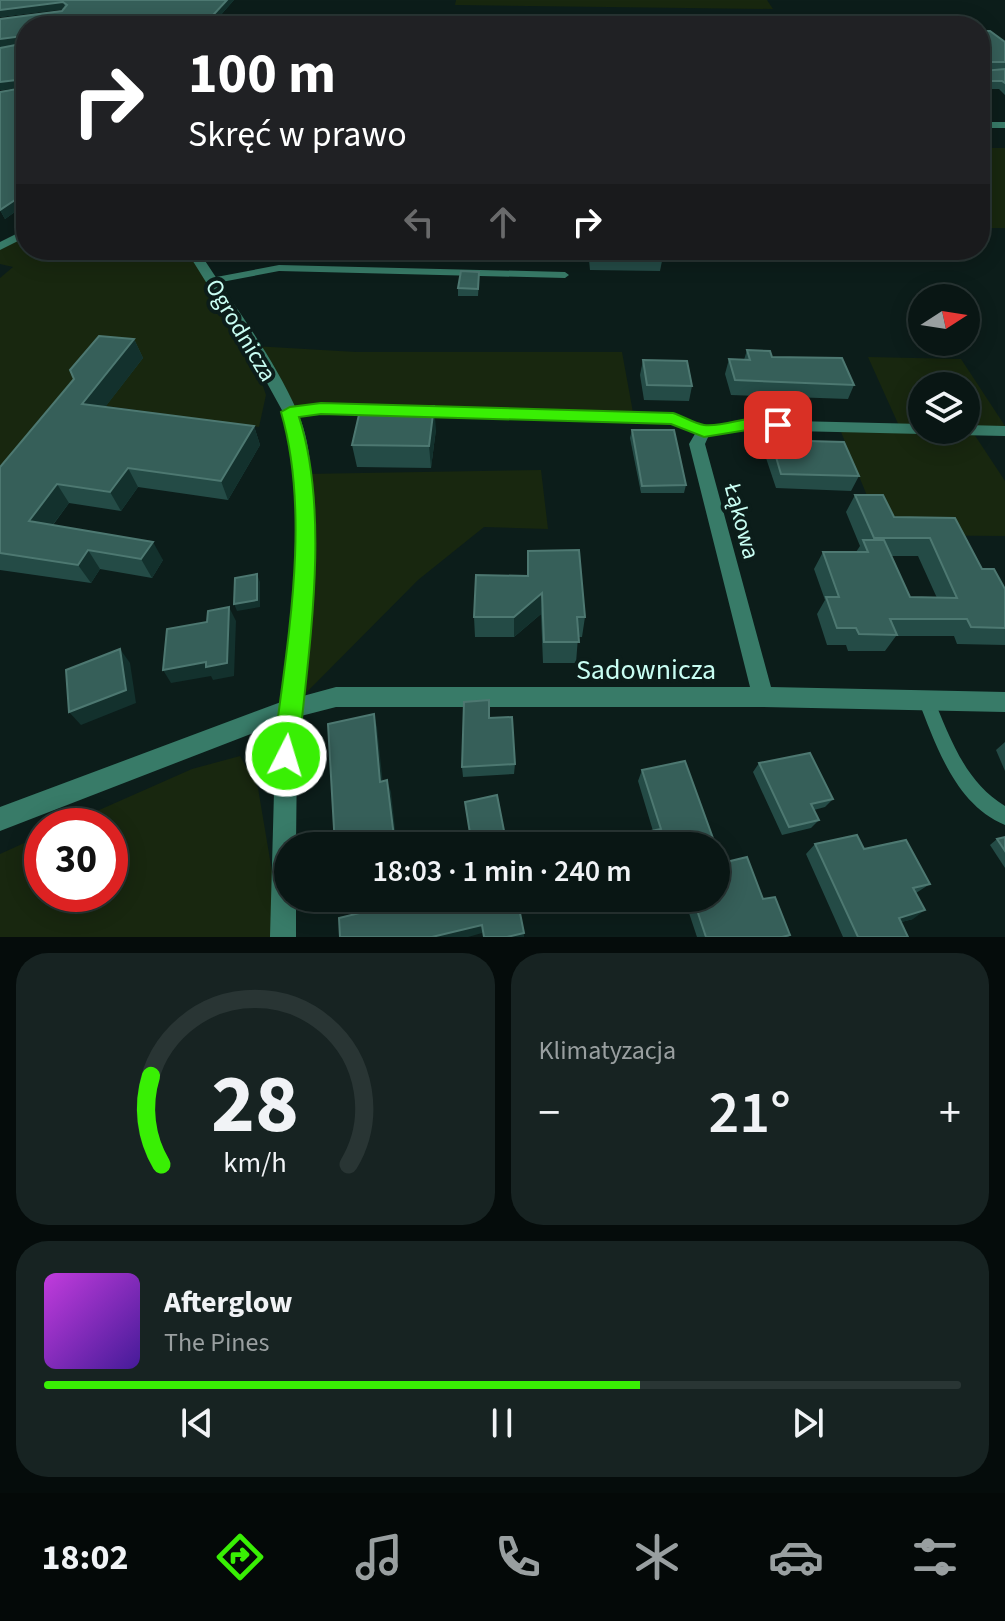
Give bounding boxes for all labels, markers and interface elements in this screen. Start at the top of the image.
text: 100 m [188,35,336,114]
icon: right [56,48,160,152]
text: Skręć w prawo [188,109,407,160]
icon: left [397,200,441,244]
icon: ahead [481,200,525,244]
icon: right [565,200,609,244]
street label: Ogrodnicza [196,272,285,388]
north arrow [908,284,980,356]
map controls [908,284,980,444]
button: layers [908,372,980,444]
pin [744,391,812,459]
icon: arrive [756,403,800,447]
street label: Łąkowa [714,478,768,563]
street label: Sadownicza [576,650,716,690]
position arrow [244,714,328,798]
speed limit sign: 30 [24,808,128,912]
text: 18:03 · 1 min · 240 m [372,850,632,893]
text: Klimatyzacja [539,1032,676,1069]
text: 28 [211,1046,299,1164]
text: 21° [709,1071,791,1156]
text: − [539,1082,560,1145]
text: + [939,1082,961,1145]
text: km/h [224,1143,287,1183]
text: Afterglow [164,1281,292,1324]
text: The Pines [164,1324,269,1361]
icon: previous [175,1401,219,1445]
icon: pause [480,1401,524,1445]
icon: next [786,1401,830,1445]
icon: directions [212,1529,268,1585]
icon: music [351,1529,407,1585]
icon: phone [490,1529,546,1585]
icon: climate [629,1529,685,1585]
icon: car [768,1529,824,1585]
icon: filters [907,1529,963,1585]
text: 18:02 [42,1532,128,1583]

